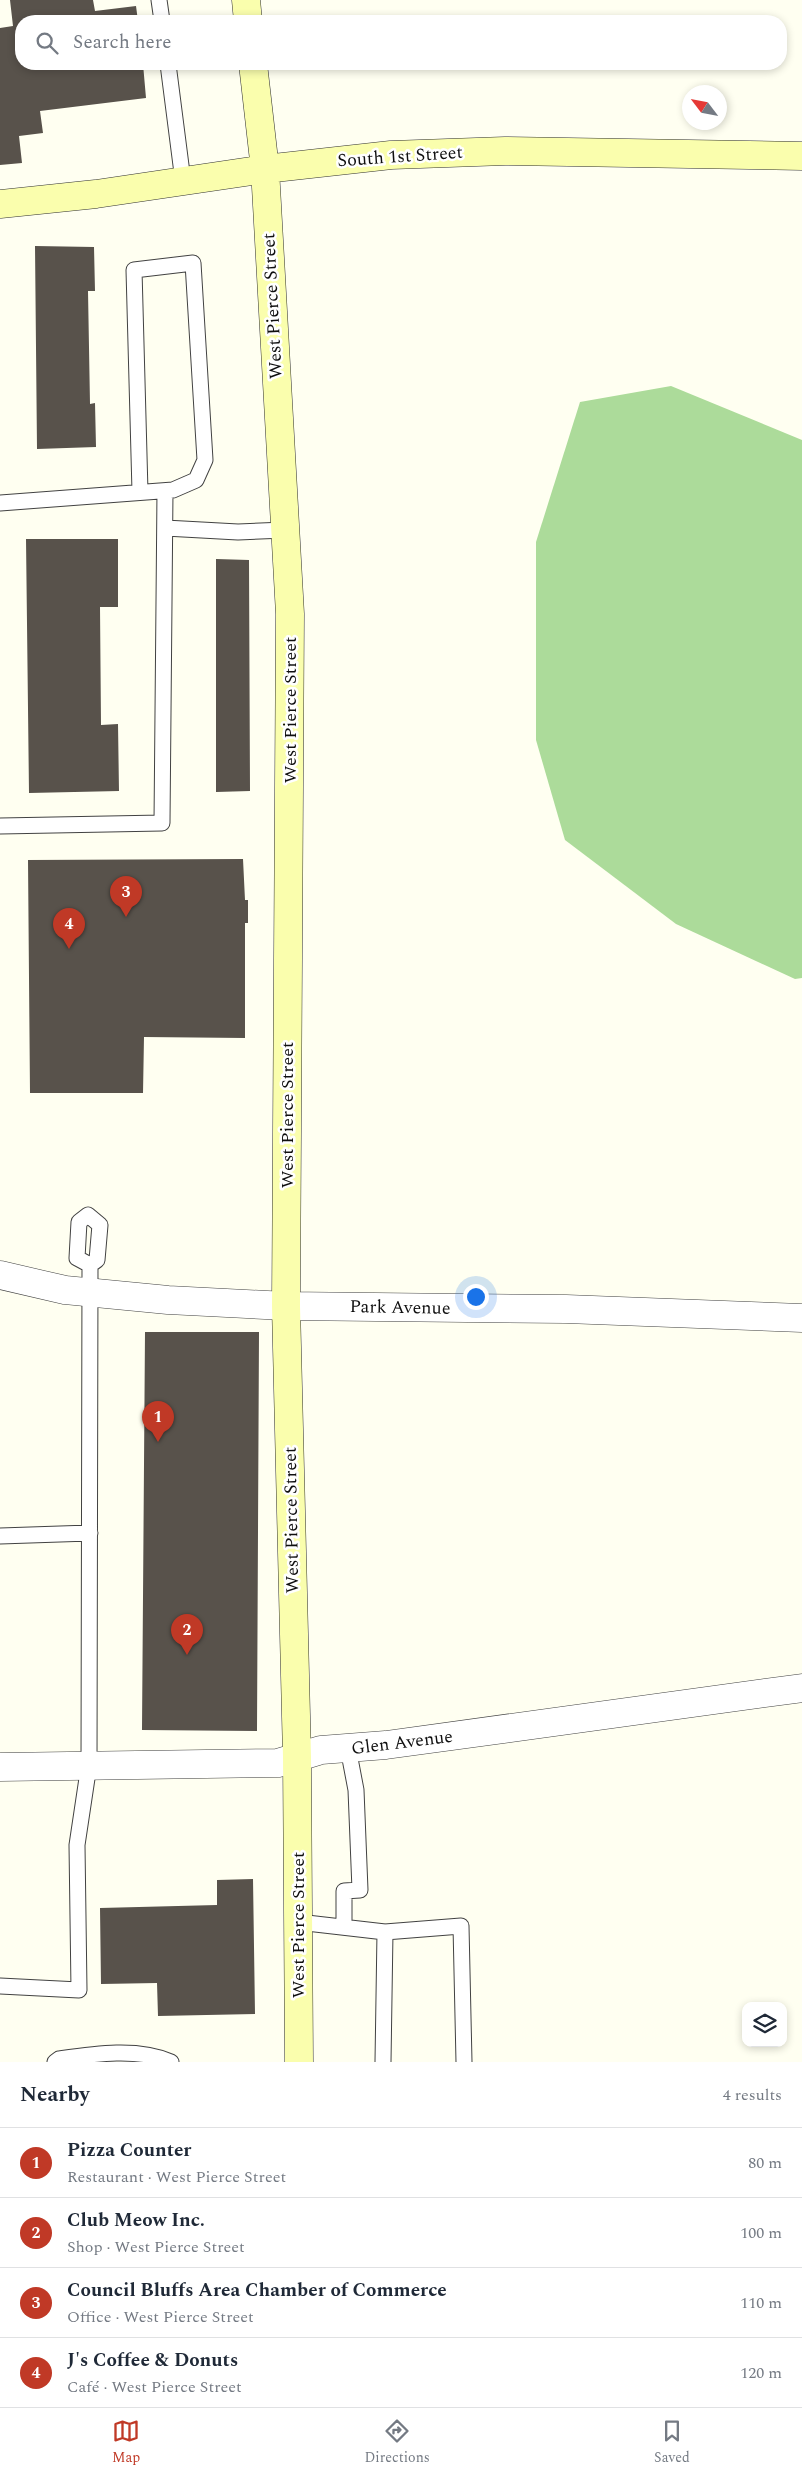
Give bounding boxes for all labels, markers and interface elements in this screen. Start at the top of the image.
search box [15,15,787,70]
text: Search here [73,28,172,57]
icon: search [33,29,61,57]
north arrow [682,85,727,130]
street label: South 1st Street [336,139,464,174]
street label: West Pierce Street [255,232,290,380]
street label: West Pierce Street [277,637,304,783]
pin: 3 [110,876,142,917]
pin: 4 [53,908,85,949]
street label: West Pierce Street [274,1042,301,1188]
your location [463,1284,489,1310]
street label: Park Avenue [349,1293,451,1322]
pin: 1 [142,1401,174,1442]
street label: West Pierce Street [277,1447,306,1593]
pin: 2 [171,1614,203,1655]
street label: Glen Avenue [350,1723,454,1762]
street label: West Pierce Street [285,1852,312,1998]
map controls [742,2002,787,2047]
button: layers [742,2002,787,2047]
text: Nearby [20,2079,90,2111]
text: 4 results [723,2083,782,2107]
text: Pizza Counter [67,2136,191,2165]
text: 1 [32,2151,40,2175]
text: 80 m [748,2151,782,2175]
text: Restaurant · West Pierce Street [67,2165,286,2189]
text: Club Meow Inc. [67,2206,205,2235]
text: 2 [32,2221,40,2245]
text: 100 m [740,2221,782,2245]
text: Shop · West Pierce Street [67,2235,245,2259]
text: Council Bluffs Area Chamber of Commerce [67,2276,447,2305]
text: 3 [32,2291,40,2315]
text: 110 m [740,2291,782,2315]
text: Office · West Pierce Street [67,2305,254,2329]
text: J's Coffee & Donuts [67,2346,238,2375]
text: 4 [32,2361,40,2385]
text: 120 m [740,2361,782,2385]
text: Café · West Pierce Street [67,2375,242,2399]
tab: Map [112,2417,140,2468]
tab: Directions [364,2417,430,2468]
tab: Saved [654,2417,690,2468]

